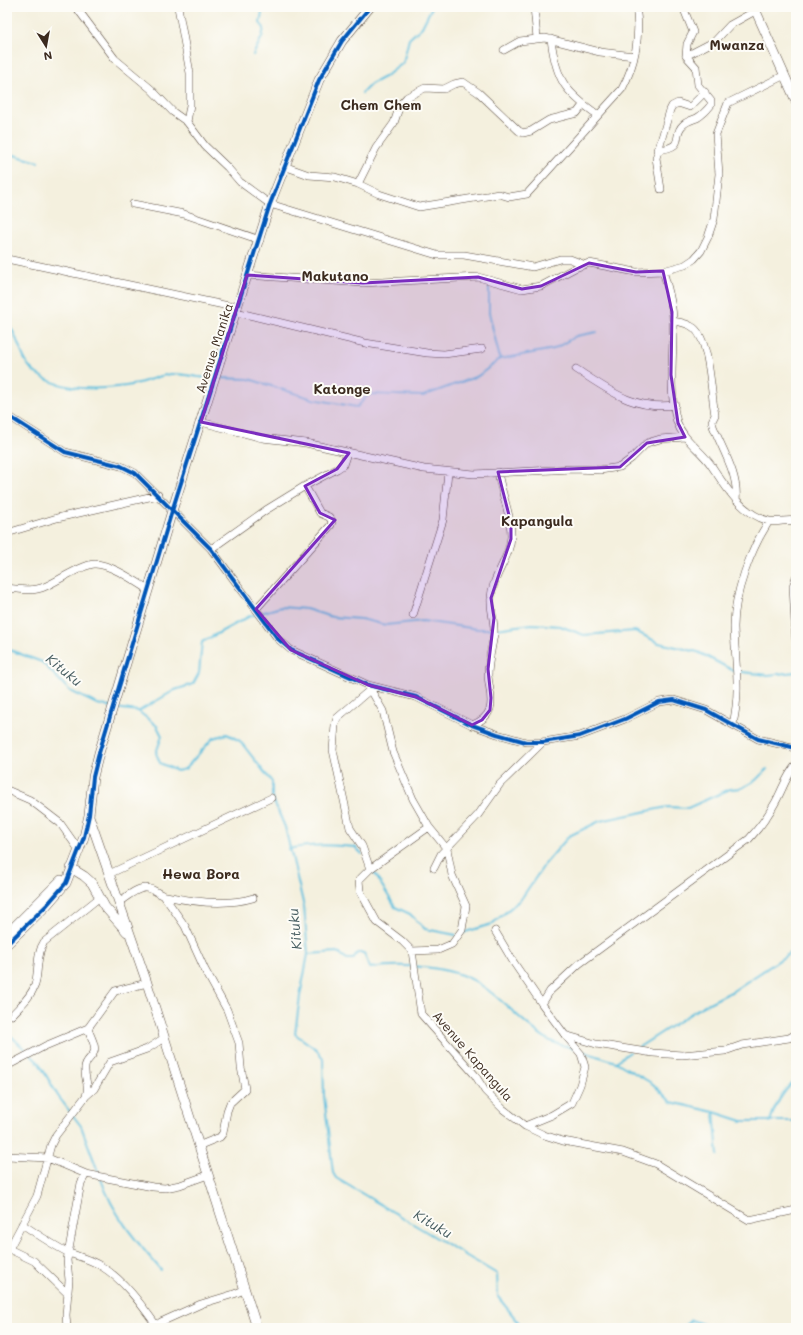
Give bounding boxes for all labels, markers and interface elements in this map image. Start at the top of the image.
north arrow [26,26,66,66]
district label: Mwanza [709,35,765,54]
text: N [42,48,54,64]
district label: Chem Chem [340,95,422,114]
district label: Makutano [302,266,369,285]
street label: Avenue Manika [191,301,236,395]
district label: Katonge [313,379,371,398]
district label: Kapangula [501,511,573,530]
water label: Kituku [42,649,86,690]
district label: Hewa Bora [162,864,240,883]
water label: Kituku [283,907,306,951]
street label: Avenue Kapangula [429,1007,517,1104]
water label: Kituku [410,1205,456,1242]

